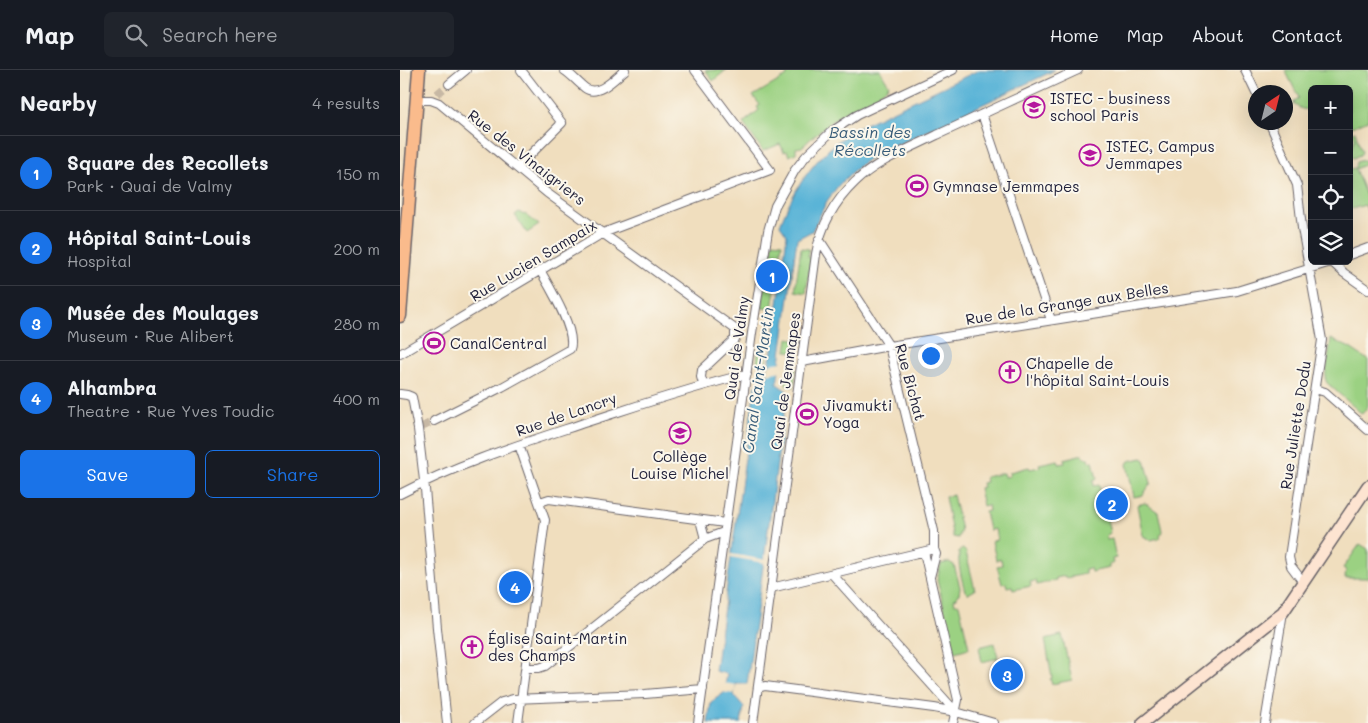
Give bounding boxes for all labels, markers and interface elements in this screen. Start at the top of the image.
search box [104,12,454,57]
text: Map [25,19,74,50]
icon: search [122,21,150,49]
text: Search here [162,22,278,47]
text: Home [1050,23,1099,47]
text: Map [1127,23,1163,47]
text: About [1191,23,1244,47]
text: Contact [1272,23,1343,47]
north arrow [1248,85,1293,130]
map controls [1308,85,1353,265]
button: + [1308,85,1353,130]
place label: ISTEC - business school Paris [1050,88,1170,125]
text: Nearby [20,89,97,116]
text: 4 results [312,92,380,113]
school or university icon: ISTEC - business school Paris [1022,95,1046,119]
street label: Rue des Vinaigriers [464,105,590,209]
water label: Bassin des Récollets [829,121,911,160]
button: − [1308,130,1353,175]
place label: ISTEC, Campus Jemmapes [1106,136,1215,173]
school or university icon: ISTEC, Campus Jemmapes [1078,143,1102,167]
text: Square des Recollets [67,150,269,175]
text: 1 [32,163,40,184]
text: 150 m [336,163,380,184]
sports icon: Gymnase Jemmapes [905,174,929,198]
text: Park · Quai de Valmy [67,175,232,196]
button: locate [1308,175,1353,220]
place label: Gymnase Jemmapes [933,176,1080,196]
street label: Rue Lucien Sampaix [466,214,600,306]
button: layers [1308,220,1353,265]
text: Hôpital Saint-Louis [67,225,251,250]
text: 2 [32,238,40,259]
text: 200 m [333,238,380,259]
text: Hospital [67,250,131,271]
pin: 1 [756,257,788,295]
street label: Rue de la Grange aux Belles [964,277,1170,329]
street label: Quai de Valmy [719,295,753,401]
text: Musée des Moulages [67,300,259,325]
water label: Canal Saint-Martin [736,305,778,454]
street label: Quai de Jemmapes [765,311,805,451]
text: 3 [31,313,41,334]
text: 280 m [334,313,380,334]
text: Museum · Rue Alibert [67,325,234,346]
sports icon: CanalCentral [422,331,446,355]
place label: CanalCentral [450,333,547,353]
street label: Rue Bichat [891,341,931,423]
your location [918,343,944,369]
place label: Chapelle de l'hôpital Saint-Louis [1026,353,1169,390]
street label: Rue Juliette Dodu [1275,359,1315,491]
church icon: Chapelle de l'hôpital Saint-Louis [998,360,1022,384]
text: Alhambra [67,375,157,400]
street label: Rue de Lancry [513,387,619,441]
text: 4 [31,388,41,409]
text: 400 m [333,388,380,409]
place label: Jivamukti Yoga [823,395,892,432]
text: Theatre · Rue Yves Toudic [67,400,274,421]
sports icon: Jivamukti Yoga [795,402,819,426]
school or university icon: Collège Louise Michel [668,421,692,445]
place label: Collège Louise Michel [631,446,729,483]
button: Save [20,450,195,498]
button: Share [205,450,380,498]
pin: 2 [1096,485,1128,523]
pin: 4 [499,568,531,606]
place label: Église Saint-Martin des Champs [488,628,627,665]
church icon: Église Saint-Martin des Champs [460,635,484,659]
pin: 3 [991,656,1023,694]

